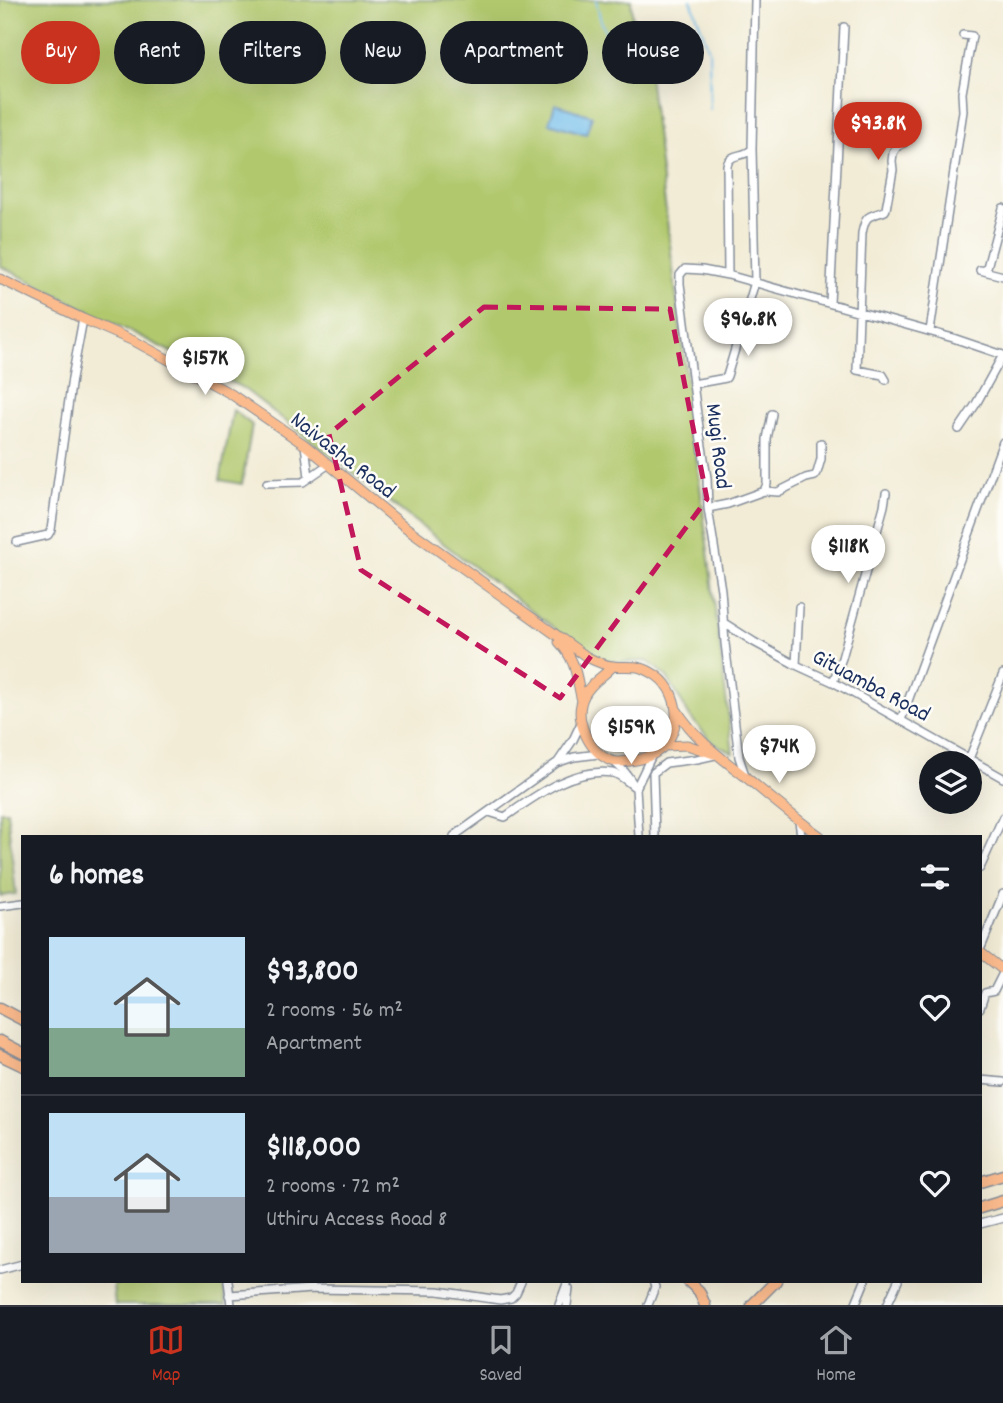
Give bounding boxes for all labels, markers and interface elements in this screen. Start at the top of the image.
chip: Buy [21,21,100,84]
chip: Rent [114,21,205,84]
chip: Filters [219,21,326,84]
chip: New [340,21,426,84]
chip: Apartment [440,21,588,84]
chip: House [602,21,704,84]
pin: $93.8K [821,102,935,162]
text: $93.8K [850,108,906,141]
pin: $96.8K [691,298,805,358]
text: $96.8K [719,304,777,337]
pin: $157K [156,338,254,397]
text: $157K [182,343,228,376]
street label: Mugi Road [695,402,738,491]
street label: Naivasha Road [282,405,402,509]
pin: $118K [799,526,897,585]
text: $118K [827,531,869,564]
street label: Gituamba Road [805,642,935,732]
pin: $159K [582,706,680,766]
text: $159K [607,712,655,745]
pin: $74K [738,726,820,785]
text: $74K [759,731,799,764]
map controls [919,751,982,814]
button: layers [919,751,982,814]
text: 6 homes [49,856,144,899]
icon: filters [916,858,954,896]
text: $93,800 [266,952,359,995]
icon: home [105,965,189,1049]
icon: heart [916,988,954,1026]
text: 2 rooms · 56 m² [266,995,403,1028]
text: Apartment [266,1028,362,1061]
text: $118,000 [266,1128,361,1171]
icon: home [105,1141,189,1225]
icon: heart [916,1164,954,1202]
text: 2 rooms · 72 m² [266,1171,400,1204]
text: Uthiru Access Road 8 [266,1204,447,1237]
tab: Map [147,1321,185,1390]
tab: Saved [479,1321,522,1390]
tab: Home [816,1321,856,1390]

